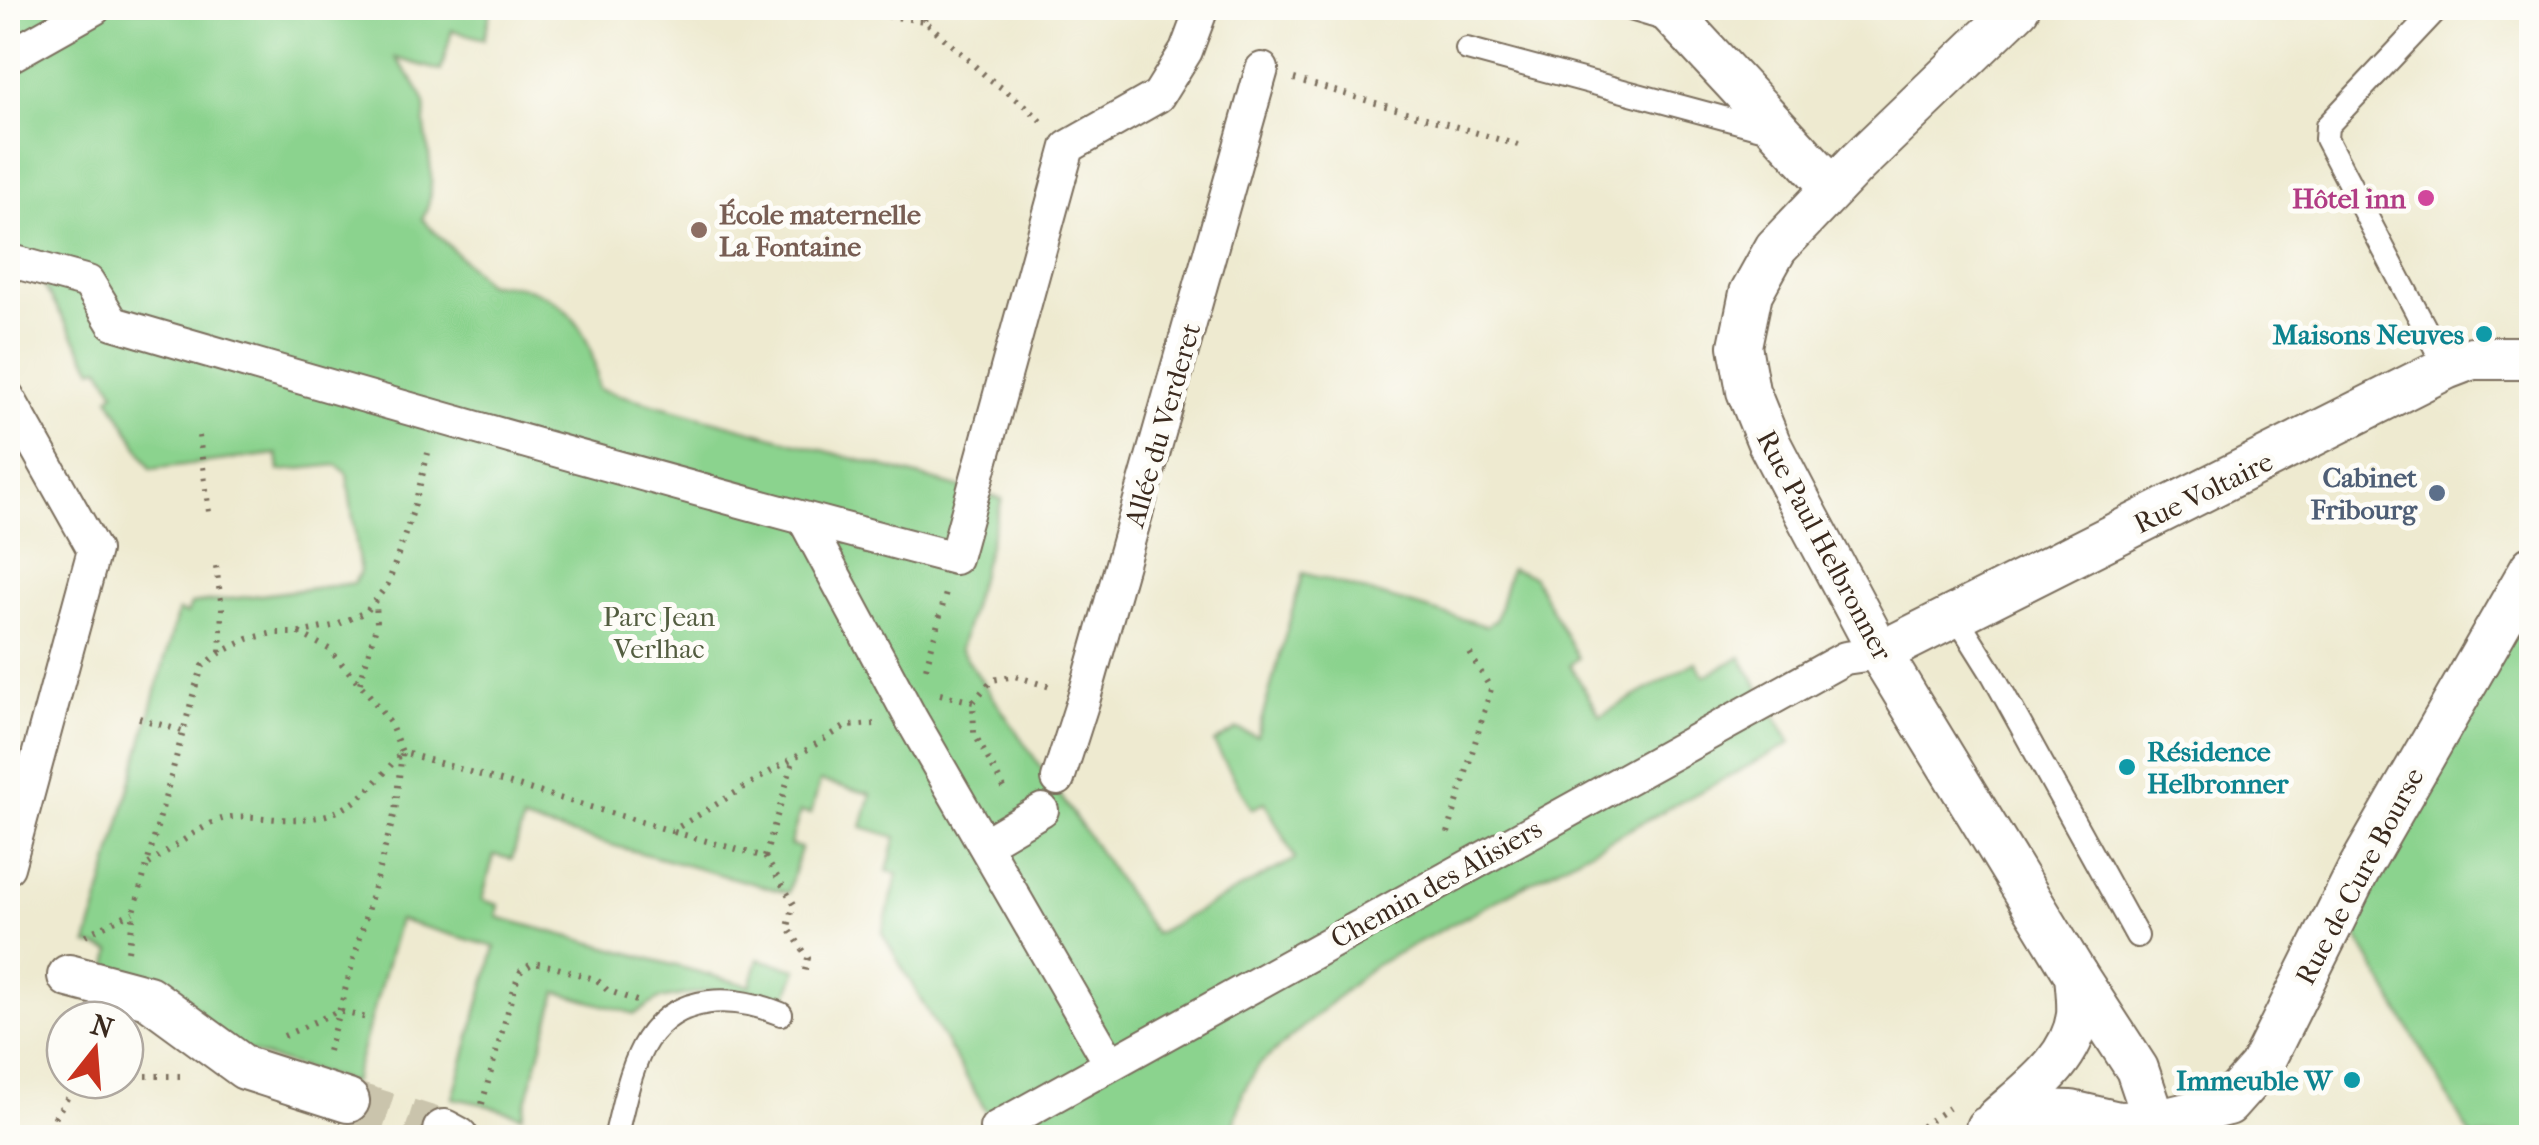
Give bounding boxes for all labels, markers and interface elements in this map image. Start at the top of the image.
place label: Hôtel inn [2292,182,2407,215]
marker: Hôtel inn [2415,187,2437,209]
place label: École maternelle La Fontaine [719,198,921,263]
marker: École maternelle La Fontaine [688,219,710,241]
place label: Maisons Neuves [2272,318,2464,351]
street label: Allée du Verderet [1117,319,1207,532]
marker: Maisons Neuves [2473,323,2495,345]
street label: Rue Paul Helbronner [1750,424,1899,666]
street label: Rue Voltaire [2128,445,2278,540]
place label: Cabinet Fribourg [2311,461,2418,526]
marker: Cabinet Fribourg [2426,482,2448,504]
park label: Parc Jean Verlhac [603,600,715,665]
place label: Résidence Helbronner [2147,735,2290,800]
marker: Résidence Helbronner [2116,756,2138,778]
street label: Rue de Cure Bourse [2288,762,2431,990]
street label: Chemin des Alisiers [1325,812,1548,955]
north arrow [45,1000,145,1100]
text: N [87,1008,118,1046]
place label: Immeuble W [2176,1064,2334,1097]
marker: Immeuble W [2341,1069,2363,1091]

